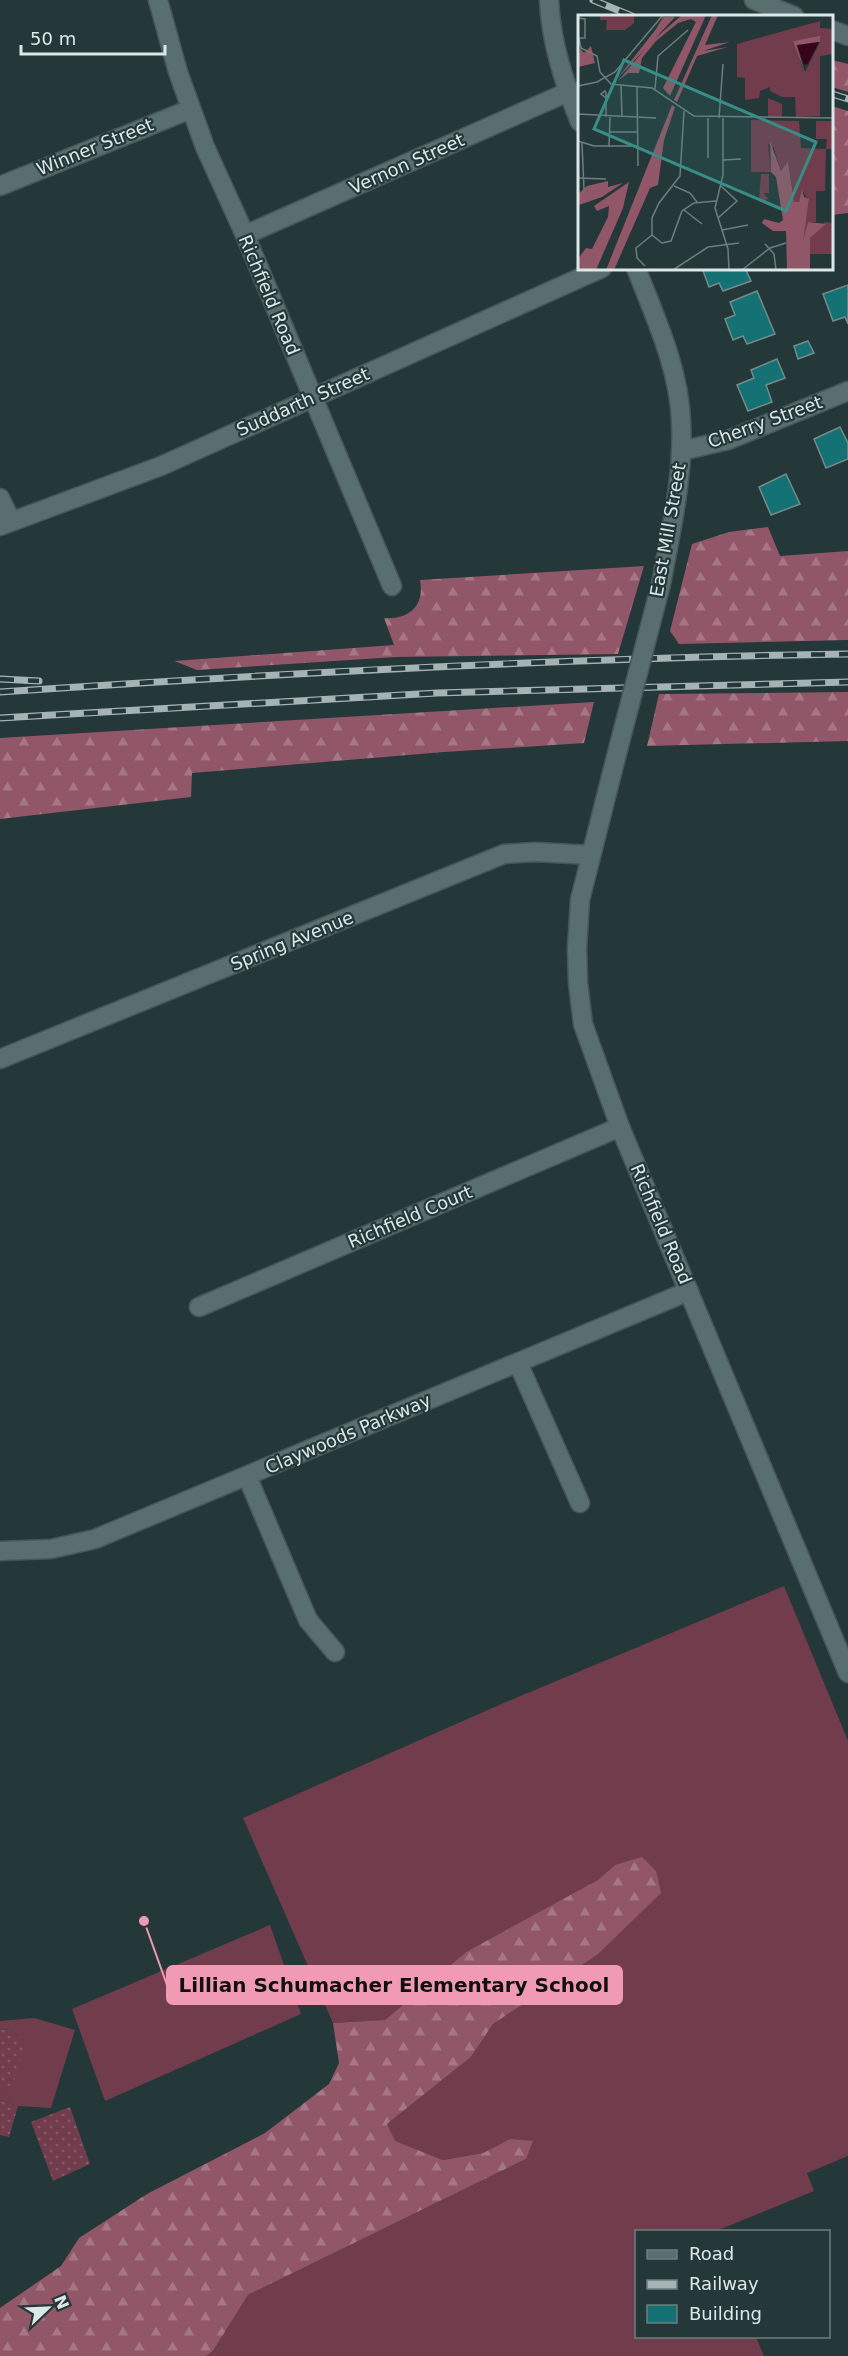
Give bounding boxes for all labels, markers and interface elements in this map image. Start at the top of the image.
inset map [578,15,833,270]
scale bar [21,18,165,56]
text: 50 m [30,28,76,49]
street label: Winner Street [33,114,156,180]
street label: Vernon Street [346,129,467,198]
street label: Richfield Road [235,232,304,358]
street label: Suddarth Street [233,363,372,440]
street label: Cherry Street [705,391,825,452]
street label: East Mill Street [645,461,690,598]
street label: Spring Avenue [227,906,356,975]
street label: Richfield Road [627,1161,696,1287]
street label: Richfield Court [345,1181,475,1252]
street label: Claywoods Parkway [262,1389,434,1478]
callout: Lillian Schumacher Elementary School [167,1966,622,2004]
text: Lillian Schumacher Elementary School [179,1973,609,1997]
legend [635,2230,830,2338]
text: Road [689,2243,734,2264]
text: Railway [689,2273,759,2294]
north arrow [18,2278,78,2338]
text: N [50,2292,73,2312]
text: Building [689,2303,762,2324]

